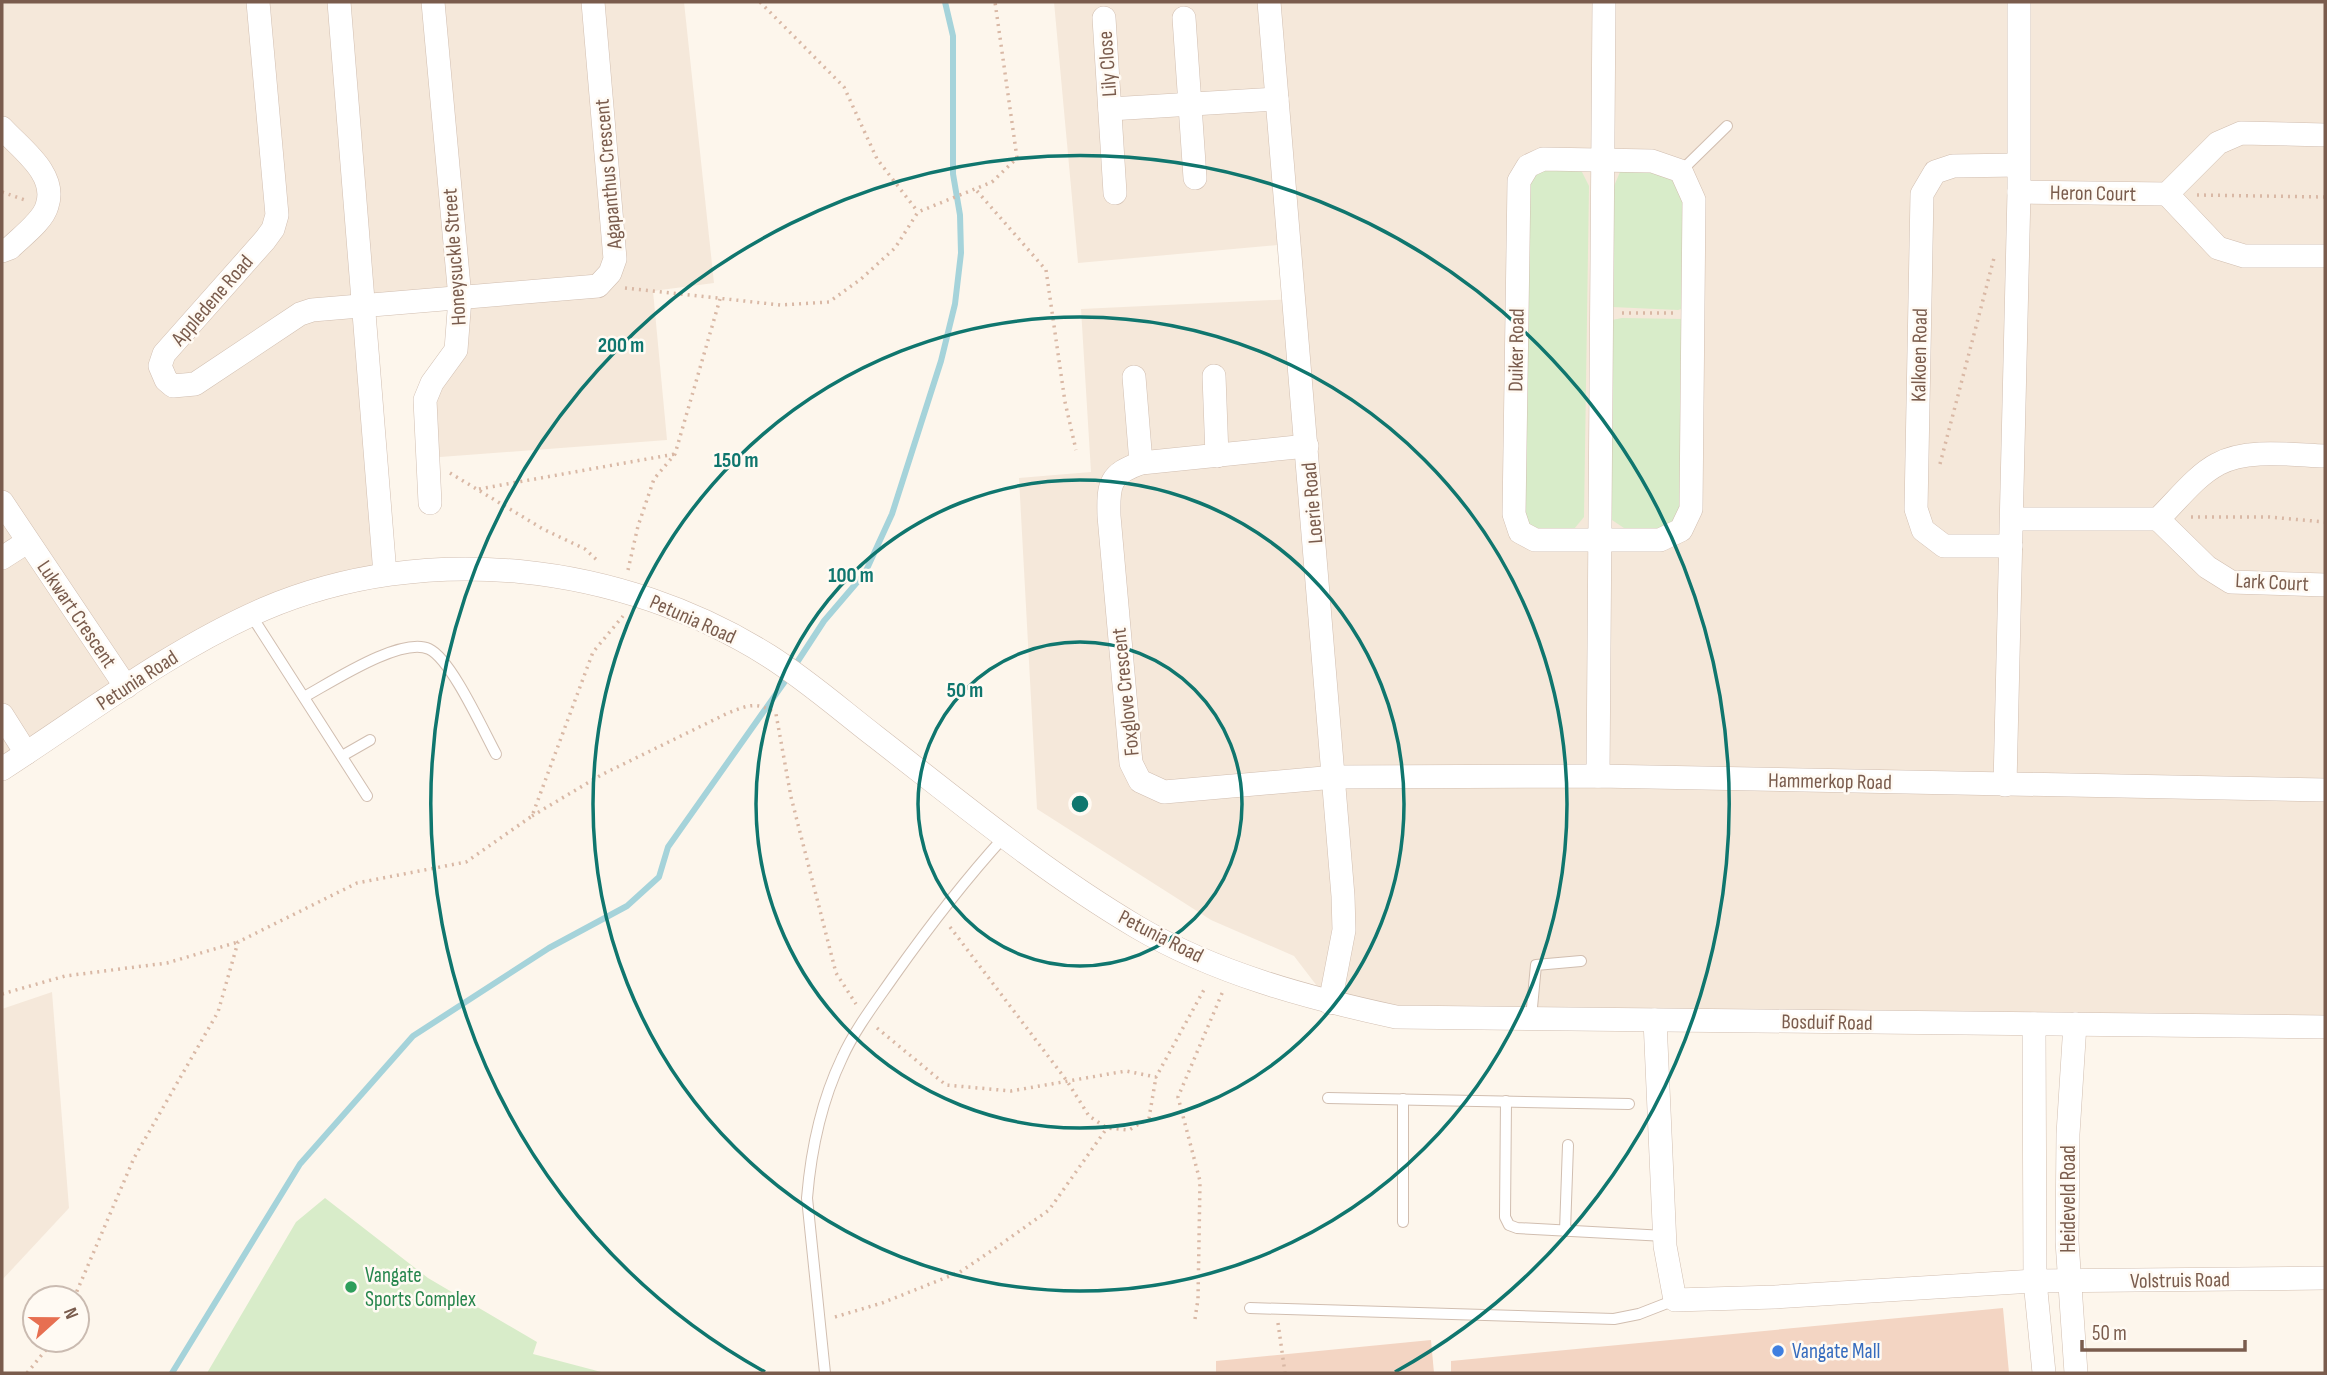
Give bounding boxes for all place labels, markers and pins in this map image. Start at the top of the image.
centre of rings [1068,792,1092,816]
place label: Vangate Sports Complex [365,1263,476,1312]
marker: Vangate Sports Complex [343,1279,359,1295]
place label: Vangate Mall [1792,1339,1880,1364]
marker: Vangate Mall [1770,1343,1786,1359]

